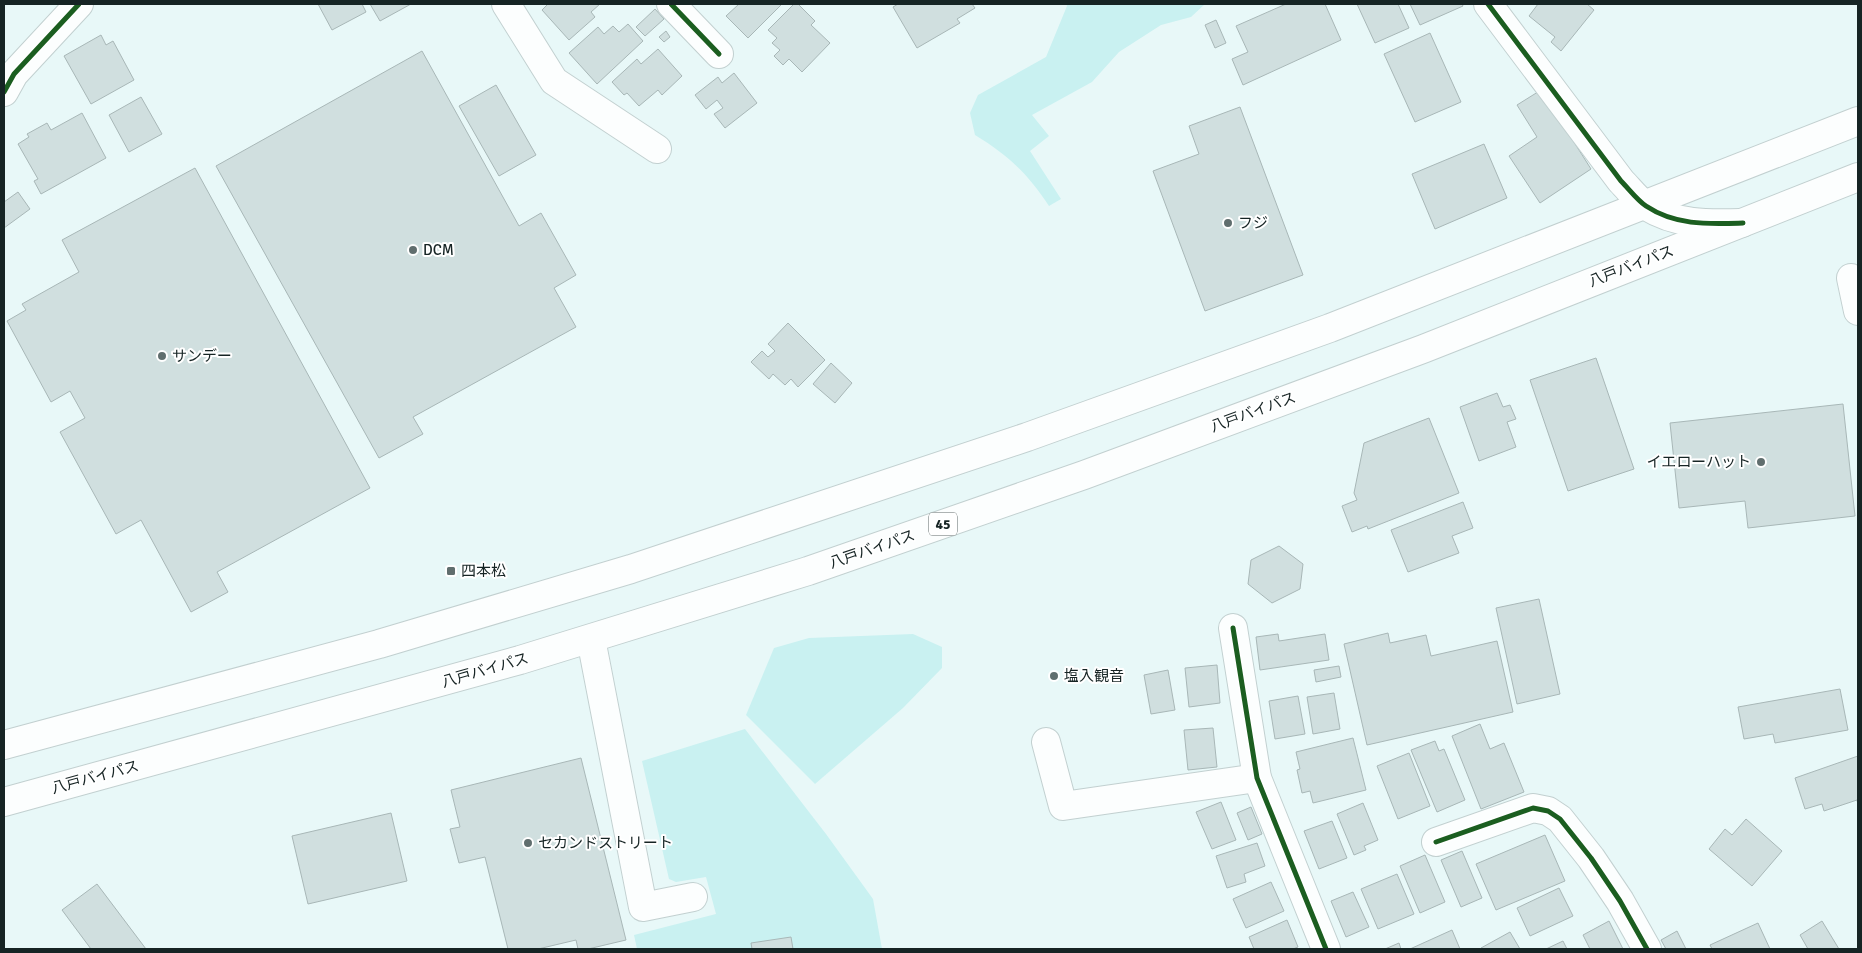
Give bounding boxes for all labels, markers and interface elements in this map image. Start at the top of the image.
place label: フジ [1238,214,1268,232]
marker: フジ [1222,217,1234,229]
place label: DCM [423,241,454,259]
street label: 八戸バイパス [1586,242,1676,290]
marker: DCM [407,244,419,256]
place label: サンデー [172,347,232,365]
marker: サンデー [156,350,168,362]
street label: 八戸バイパス [1208,388,1298,436]
place label: イエローハット [1646,453,1751,471]
marker: イエローハット [1755,456,1767,468]
road number: 45 [929,512,957,536]
street label: 八戸バイパス [827,526,917,572]
place label: 四本松 [461,562,506,580]
marker: 四本松 [445,565,457,577]
street label: 八戸バイパス [439,649,531,691]
place label: 塩入観音 [1064,667,1124,685]
marker: 塩入観音 [1048,670,1060,682]
street label: 八戸バイパス [49,757,141,797]
place label: セカンドストリート [538,834,673,852]
marker: セカンドストリート [522,837,534,849]

